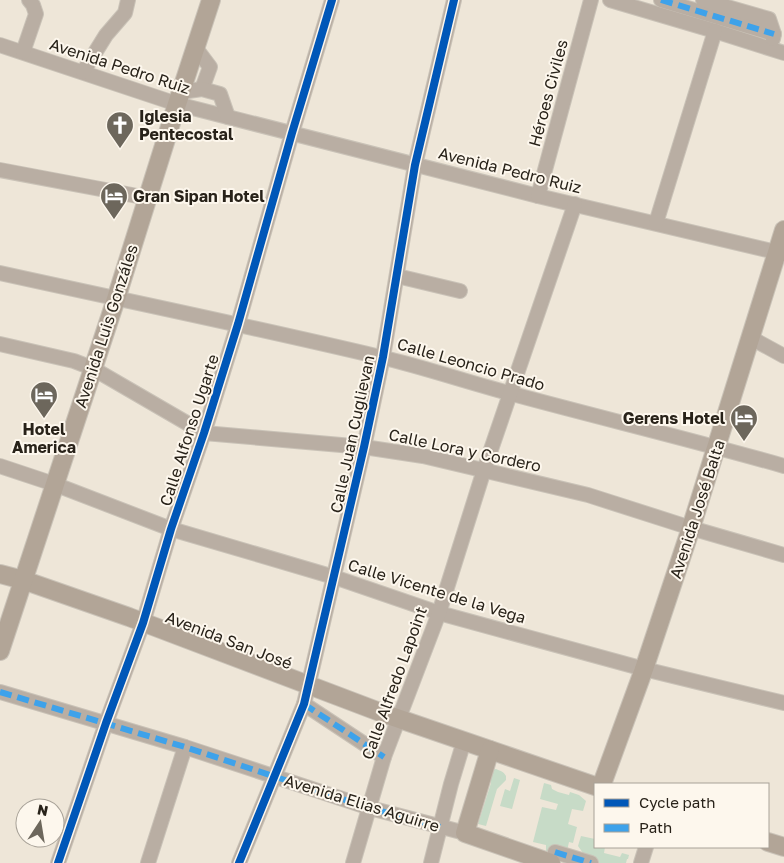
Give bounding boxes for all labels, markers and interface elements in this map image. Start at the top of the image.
street label: Avenida Pedro Ruiz [47,34,193,98]
street label: Héroes Civiles [524,37,572,149]
place label: Iglesia Pentecostal [139,106,234,144]
church icon: Iglesia Pentecostal [105,110,135,149]
street label: Avenida Pedro Ruiz [437,143,583,197]
hotel icon: Gran Sipan Hotel [99,181,129,220]
place label: Gran Sipan Hotel [133,186,265,206]
street label: Avenida Luis Gonzáles [70,242,142,410]
street label: Calle Leoncio Prado [395,333,547,395]
street label: Calle Alfonso Ugarte [155,352,223,508]
street label: Calle Juan Cuglievan [325,353,379,515]
hotel icon: Hotel America [29,380,59,419]
hotel icon: Gerens Hotel [729,403,759,442]
place label: Gerens Hotel [623,408,726,428]
place label: Hotel America [12,419,76,457]
street label: Calle Lora y Cordero [387,424,543,476]
street label: Avenida José Balta [665,437,729,581]
street label: Calle Vicente de la Vega [346,554,528,628]
street label: Calle Alfredo Lapoint [357,604,431,762]
street label: Avenida San José [163,607,295,673]
street label: Avenida Elias Aguirre [282,770,442,836]
legend [594,783,769,848]
text: Cycle path [639,793,715,811]
north arrow [15,798,65,848]
text: N [36,800,50,819]
text: Path [639,818,672,836]

